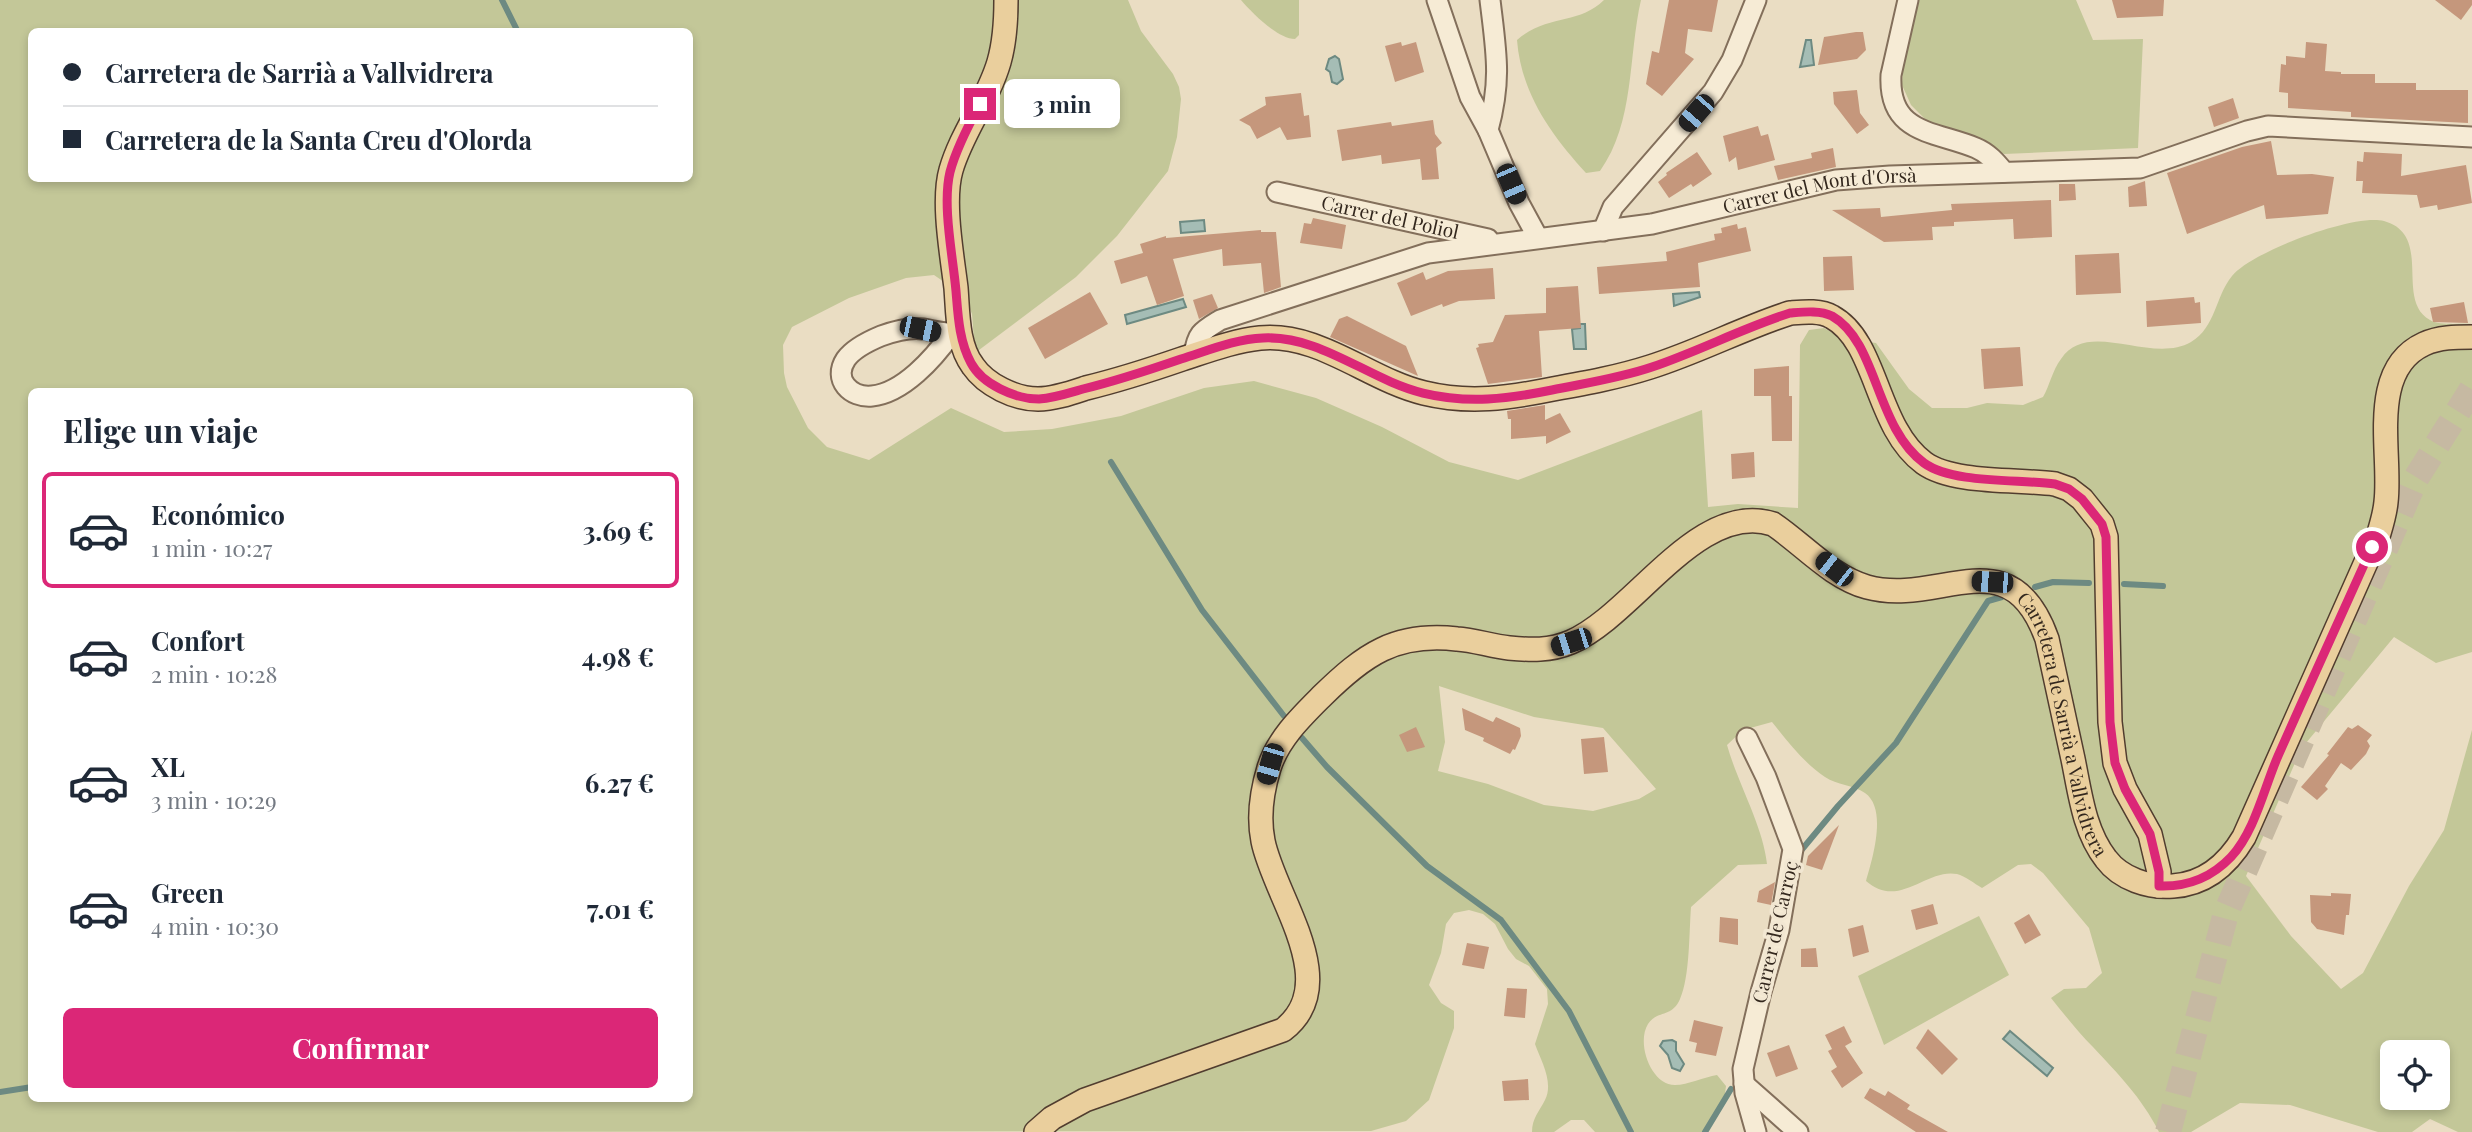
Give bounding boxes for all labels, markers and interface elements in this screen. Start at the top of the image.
text: Carretera de Sarrià a Vallvidrera [105,55,494,90]
callout: 3 min [1004,80,1120,128]
route end [964,88,996,120]
text: 3 min [1033,88,1091,119]
car [1675,90,1718,136]
text: Carretera de la Santa Creu d'Olorda [105,122,532,157]
car [1494,161,1529,207]
street label: Carrer del Mont d'Orsà [1720,161,1917,219]
street label: Carrer del Poliol [1319,188,1462,244]
car [898,314,943,344]
text: Elige un viaje [63,408,258,451]
text: Económico [151,497,285,532]
icon: car [67,499,130,562]
text: 3.69 € [583,513,654,548]
route start [2356,531,2388,563]
text: 1 min · 10:27 [151,532,272,563]
car [1811,548,1858,590]
car [1971,570,2014,594]
street label: Carretera de Sarrià a Vallvidrera [2012,586,2115,862]
text: Confort [151,623,245,658]
icon: car [67,625,130,688]
car [1548,626,1595,658]
text: 4.98 € [582,639,654,674]
text: 2 min · 10:28 [151,658,278,689]
car [1255,741,1286,787]
text: XL [151,749,185,784]
icon: car [67,751,130,814]
text: 6.27 € [585,765,654,800]
text: 3 min · 10:29 [151,784,277,815]
street label: Carrer de Carroç [1745,858,1803,1006]
text: Green [151,875,224,910]
icon: car [67,877,130,940]
text: 7.01 € [587,891,654,926]
text: 4 min · 10:30 [151,910,279,941]
button: Confirmar [63,1008,658,1088]
map controls [2380,1040,2450,1110]
button: locate [2380,1040,2450,1110]

